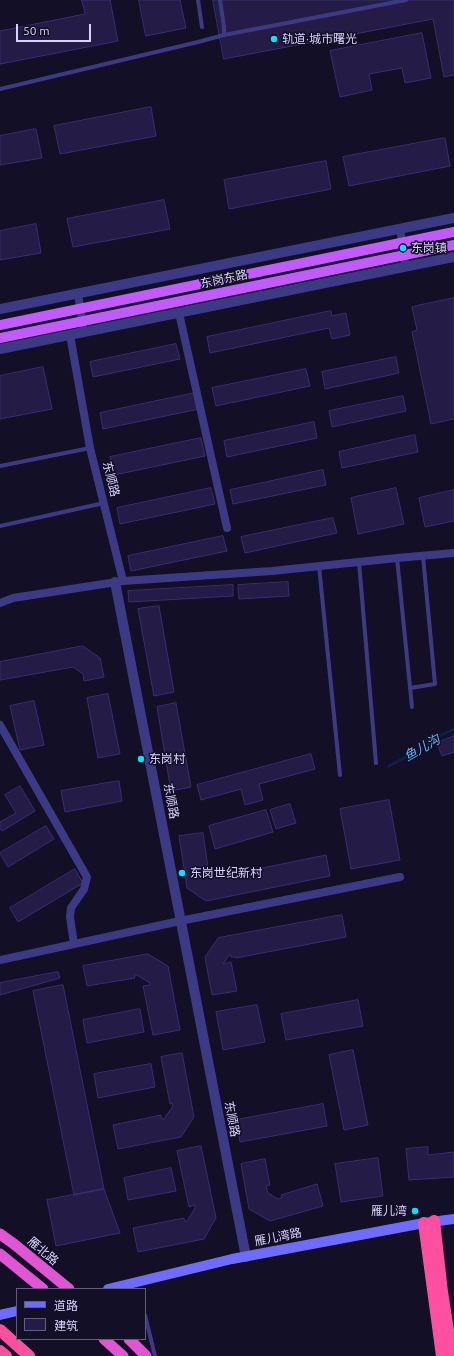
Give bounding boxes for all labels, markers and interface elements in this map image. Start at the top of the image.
scale bar [18,16,93,42]
text: 50 m [23,24,50,37]
place label: 轨道·城市曙光 [282,32,357,46]
marker: 轨道·城市曙光 [269,34,279,44]
place label: 东岗镇 [411,241,447,255]
marker: 东岗镇 [398,243,408,253]
street label: 东岗东路 [199,267,249,291]
street label: 东顺路 [100,460,122,498]
water label: 鱼儿沟 [401,731,443,765]
place label: 东岗村 [149,752,185,766]
marker: 东岗村 [136,754,146,764]
street label: 东顺路 [160,782,182,820]
place label: 东岗世纪新村 [190,866,262,880]
marker: 东岗世纪新村 [177,868,187,878]
street label: 东顺路 [221,1100,243,1138]
place label: 雁儿湾 [371,1204,407,1218]
marker: 雁儿湾 [410,1206,420,1216]
street label: 雁儿湾路 [253,1225,303,1249]
street label: 雁北路 [25,1234,61,1268]
legend [16,1288,146,1340]
text: 道路 [54,1299,78,1312]
text: 建筑 [54,1319,78,1332]

